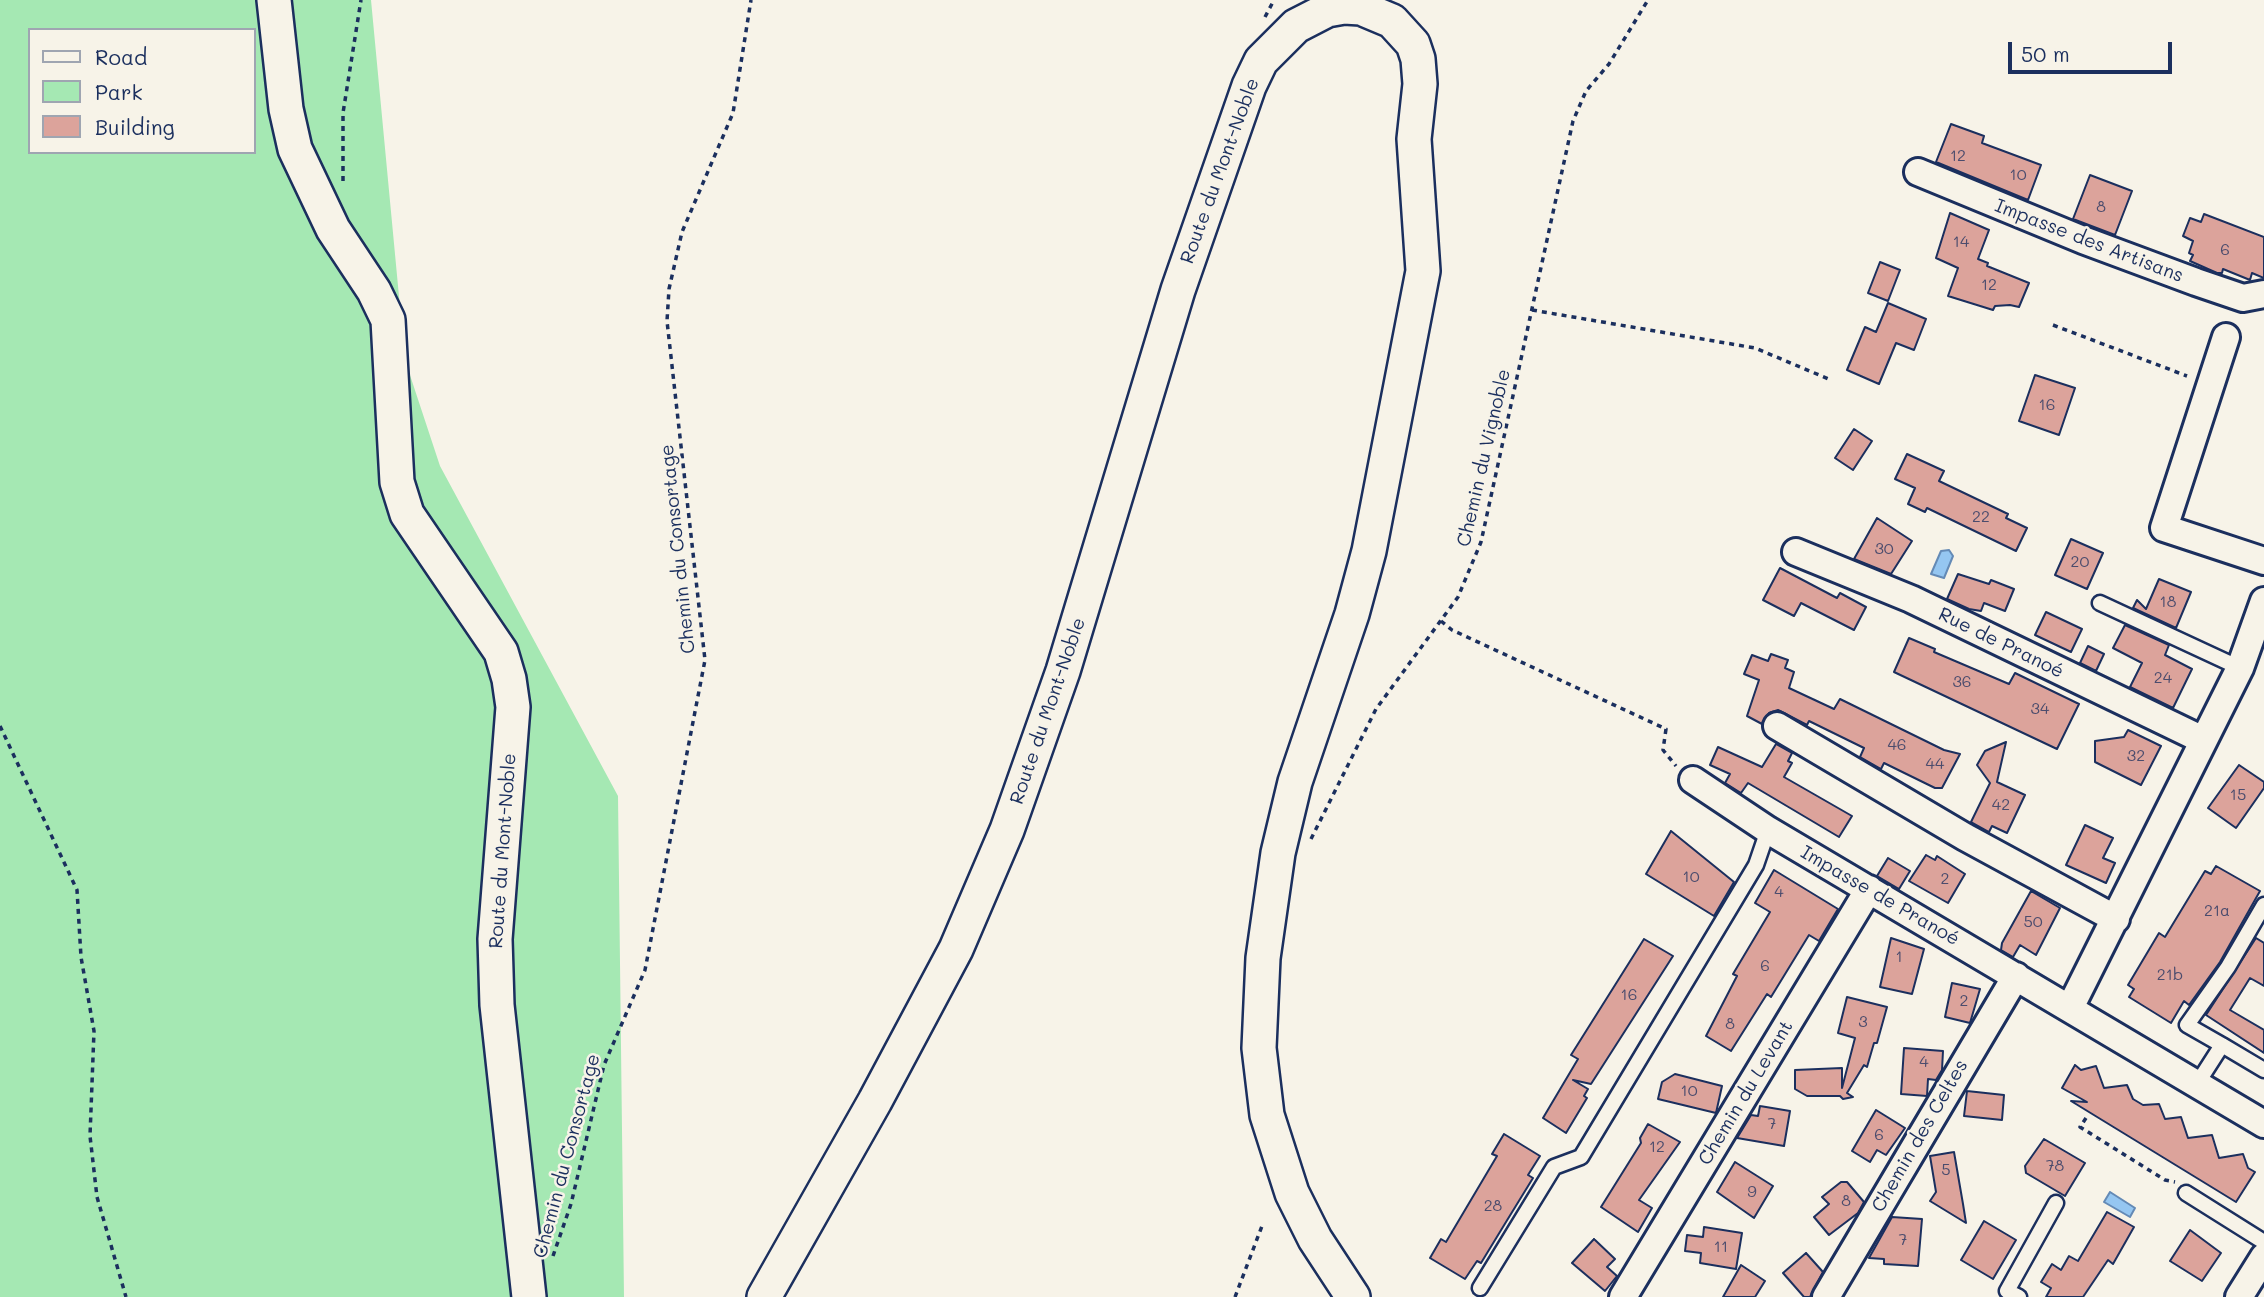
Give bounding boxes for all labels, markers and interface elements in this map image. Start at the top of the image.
legend [28,28,256,154]
scale bar [2012,28,2176,72]
text: 50 m [2021,40,2070,67]
text: Road [95,43,147,70]
street label: Route du Mont-Noble [1176,75,1264,267]
text: Park [95,78,143,105]
text: Building [95,113,175,140]
house number: 12 [1950,146,1966,166]
house number: 10 [2009,165,2027,185]
street label: Impasse des Artisans [1991,194,2187,288]
house number: 8 [2096,197,2106,217]
house number: 14 [1953,232,1969,252]
house number: 6 [2220,240,2230,260]
house number: 12 [1981,275,1997,295]
street label: Chemin du Vignoble [1452,367,1516,549]
house number: 16 [2039,395,2055,415]
street label: Chemin du Consortage [656,443,700,655]
house number: 22 [1972,507,1990,527]
house number: 30 [1874,539,1894,559]
house number: 20 [2071,552,2089,572]
house number: 18 [2160,592,2176,612]
street label: Rue de Pranoé [1935,603,2067,683]
street label: Route du Mont-Noble [1005,615,1091,807]
house number: 24 [2154,668,2172,688]
house number: 36 [1952,672,1972,692]
house number: 34 [2031,699,2049,719]
house number: 46 [1887,735,1907,755]
house number: 32 [2127,746,2145,766]
street label: Route du Mont-Noble [485,753,521,949]
house number: 44 [1926,754,1944,774]
house number: 15 [2230,785,2246,805]
house number: 42 [1992,795,2010,815]
street label: Impasse de Pranoé [1796,841,1964,951]
house number: 10 [1682,867,1700,887]
house number: 2 [1941,869,1949,889]
house number: 4 [1774,882,1784,902]
house number: 21a [2204,901,2230,921]
house number: 50 [2023,912,2043,932]
house number: 1 [1895,947,1903,967]
house number: 6 [1760,956,1770,976]
house number: 21b [2157,965,2183,985]
house number: 16 [1621,985,1637,1005]
house number: 2 [1960,991,1968,1011]
house number: 3 [1858,1012,1868,1032]
house number: 8 [1725,1014,1735,1034]
street label: Chemin du Levant [1694,1017,1798,1169]
street label: Chemin du Consortage [529,1051,605,1261]
house number: 4 [1919,1052,1929,1072]
street label: Chemin des Celtes [1867,1056,1973,1216]
house number: 10 [1680,1081,1698,1101]
house number: 7 [1768,1114,1776,1134]
house number: 6 [1874,1125,1884,1145]
house number: 12 [1649,1137,1665,1157]
house number: 78 [2046,1156,2064,1176]
house number: 5 [1941,1160,1951,1180]
house number: 9 [1747,1182,1757,1202]
house number: 8 [1841,1191,1851,1211]
house number: 28 [1484,1196,1502,1216]
house number: 7 [1899,1230,1907,1250]
house number: 11 [1714,1237,1728,1257]

